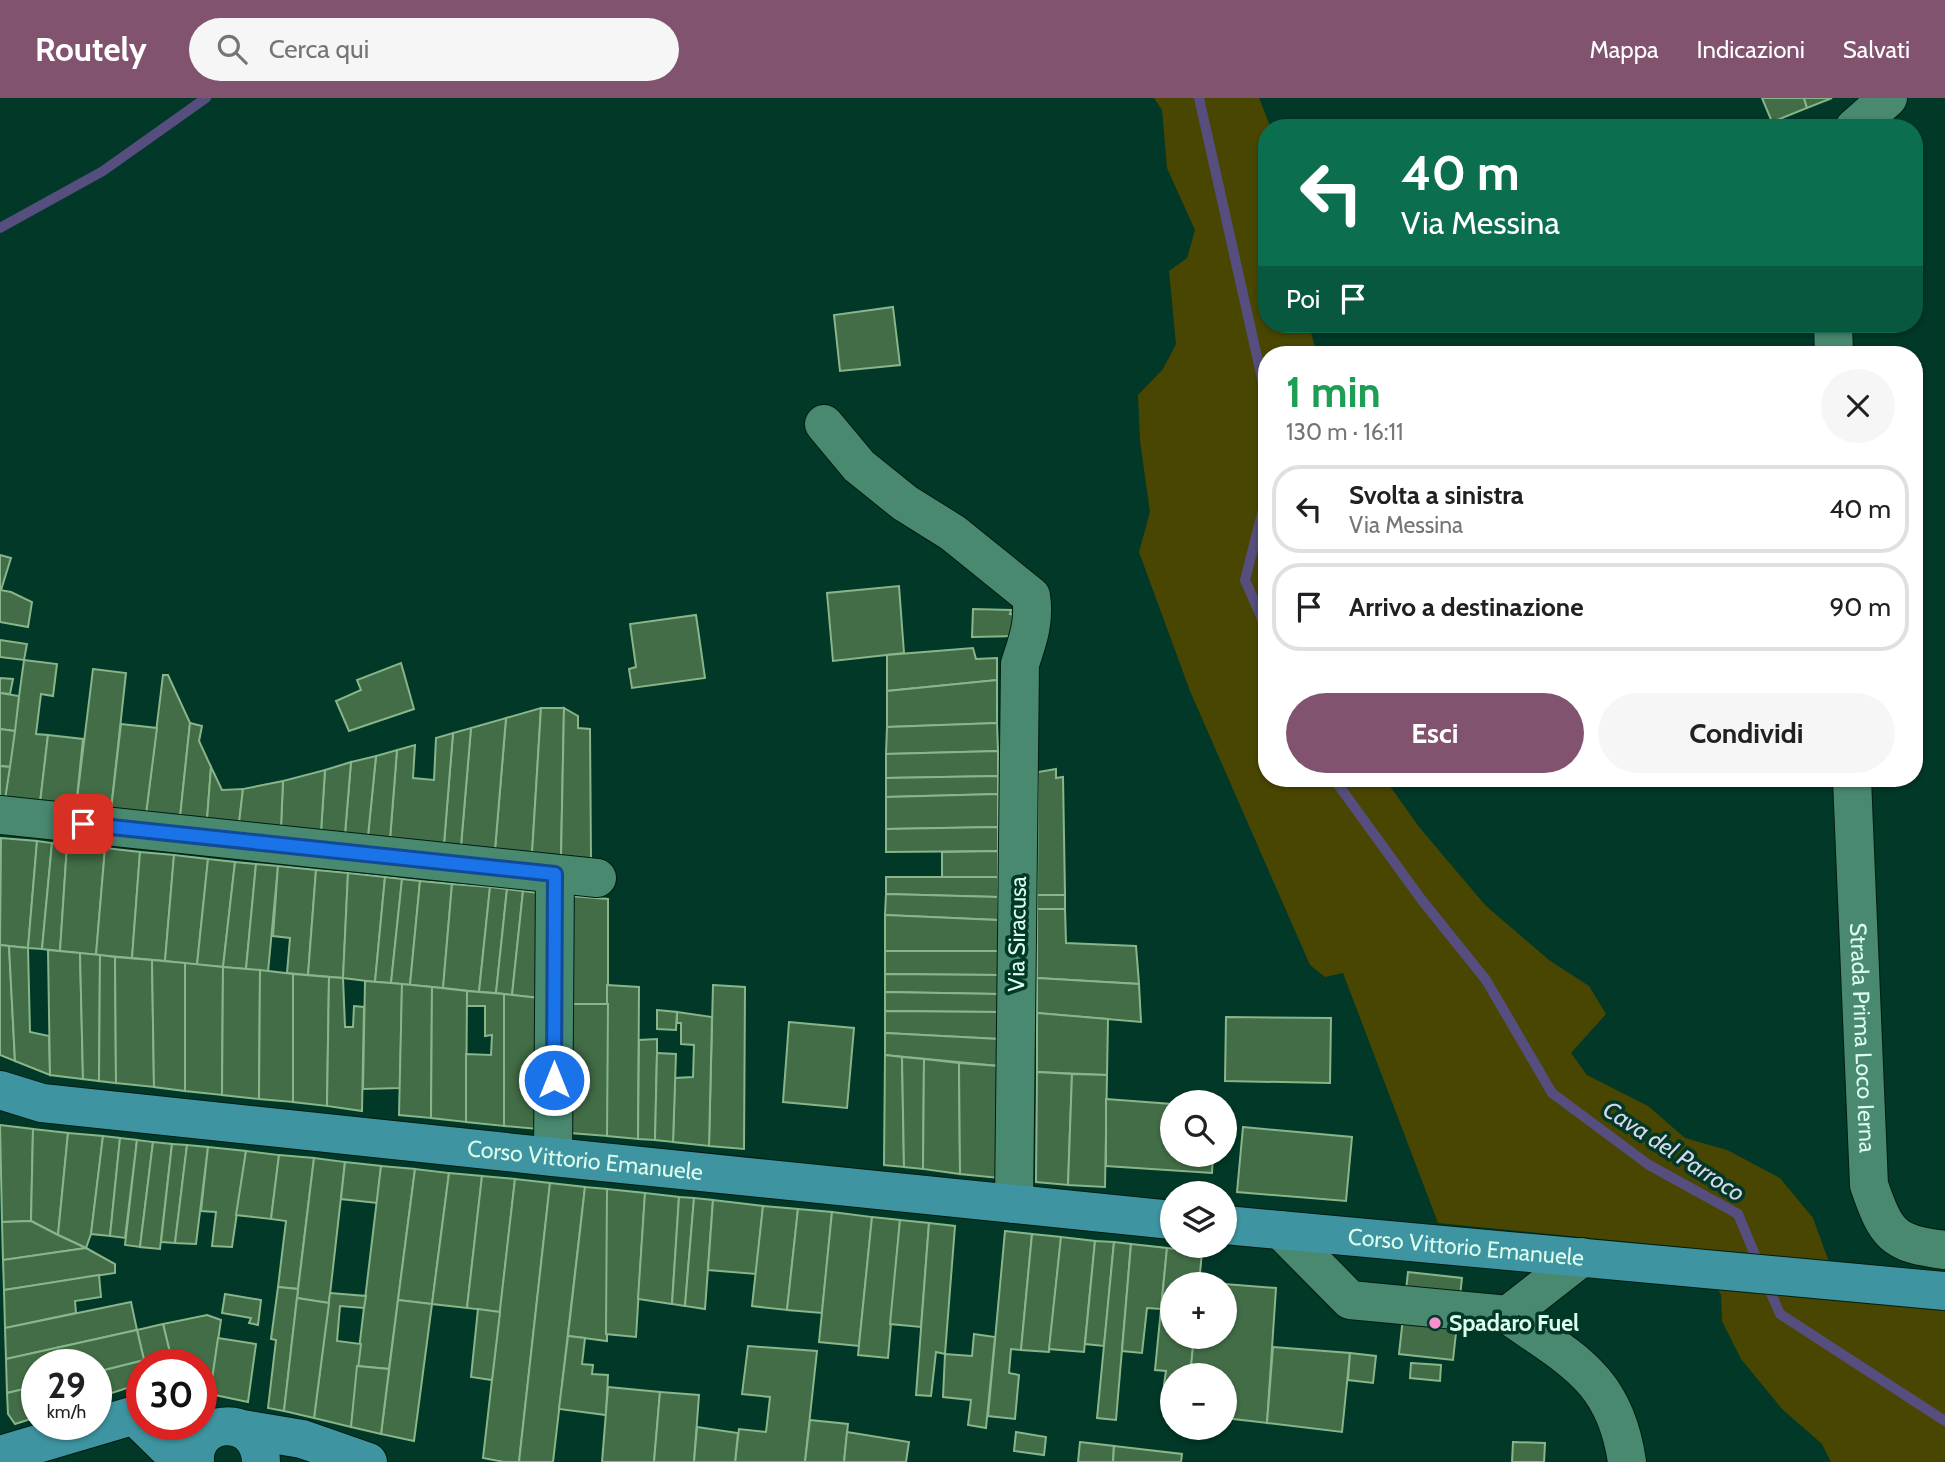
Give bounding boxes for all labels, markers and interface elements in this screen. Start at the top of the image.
search box [189,18,679,81]
text: Routely [35,29,147,69]
icon: search [213,30,251,68]
text: Cerca qui [269,33,369,65]
text: Mappa [1589,35,1659,64]
text: Indicazioni [1697,35,1805,64]
text: Salvati [1843,35,1910,64]
text: 40 m [1401,143,1520,202]
icon: left [1286,147,1377,238]
text: Via Messina [1401,203,1560,242]
icon: arrive [1334,280,1372,318]
text: Poi [1286,283,1320,315]
text: 1 min [1286,366,1381,418]
button: close [1821,369,1895,443]
text: 130 m · 16:11 [1286,418,1404,446]
text: Svolta a sinistra [1349,479,1524,511]
icon: left [1290,490,1328,528]
text: 40 m [1829,493,1891,525]
text: Via Messina [1349,511,1463,539]
icon: arrive [1290,588,1328,626]
text: Arrivo a destinazione [1349,591,1584,623]
text: 90 m [1829,591,1891,623]
button: Esci [1286,693,1584,773]
button: Condividi [1598,693,1895,773]
pin [53,794,113,854]
icon: arrive [64,805,102,843]
street label: Via Siracusa [1002,876,1032,992]
street label: Strada Prima Loco Ierna [1844,922,1882,1153]
position arrow [517,1043,591,1117]
map controls [1160,1090,1237,1440]
button: search [1160,1090,1237,1167]
water label: Cava del Parroco [1598,1094,1750,1208]
street label: Corso Vittorio Emanuele [466,1134,704,1186]
button: layers [1160,1181,1237,1258]
street label: Corso Vittorio Emanuele [1347,1222,1585,1272]
button: + [1160,1272,1237,1349]
place label: Spadaro Fuel [1449,1309,1579,1337]
marker: Spadaro Fuel [1427,1315,1443,1331]
speed limit sign: 30 [126,1349,217,1440]
button: − [1160,1363,1237,1440]
text: 29 [47,1364,86,1407]
text: km/h [47,1401,86,1423]

